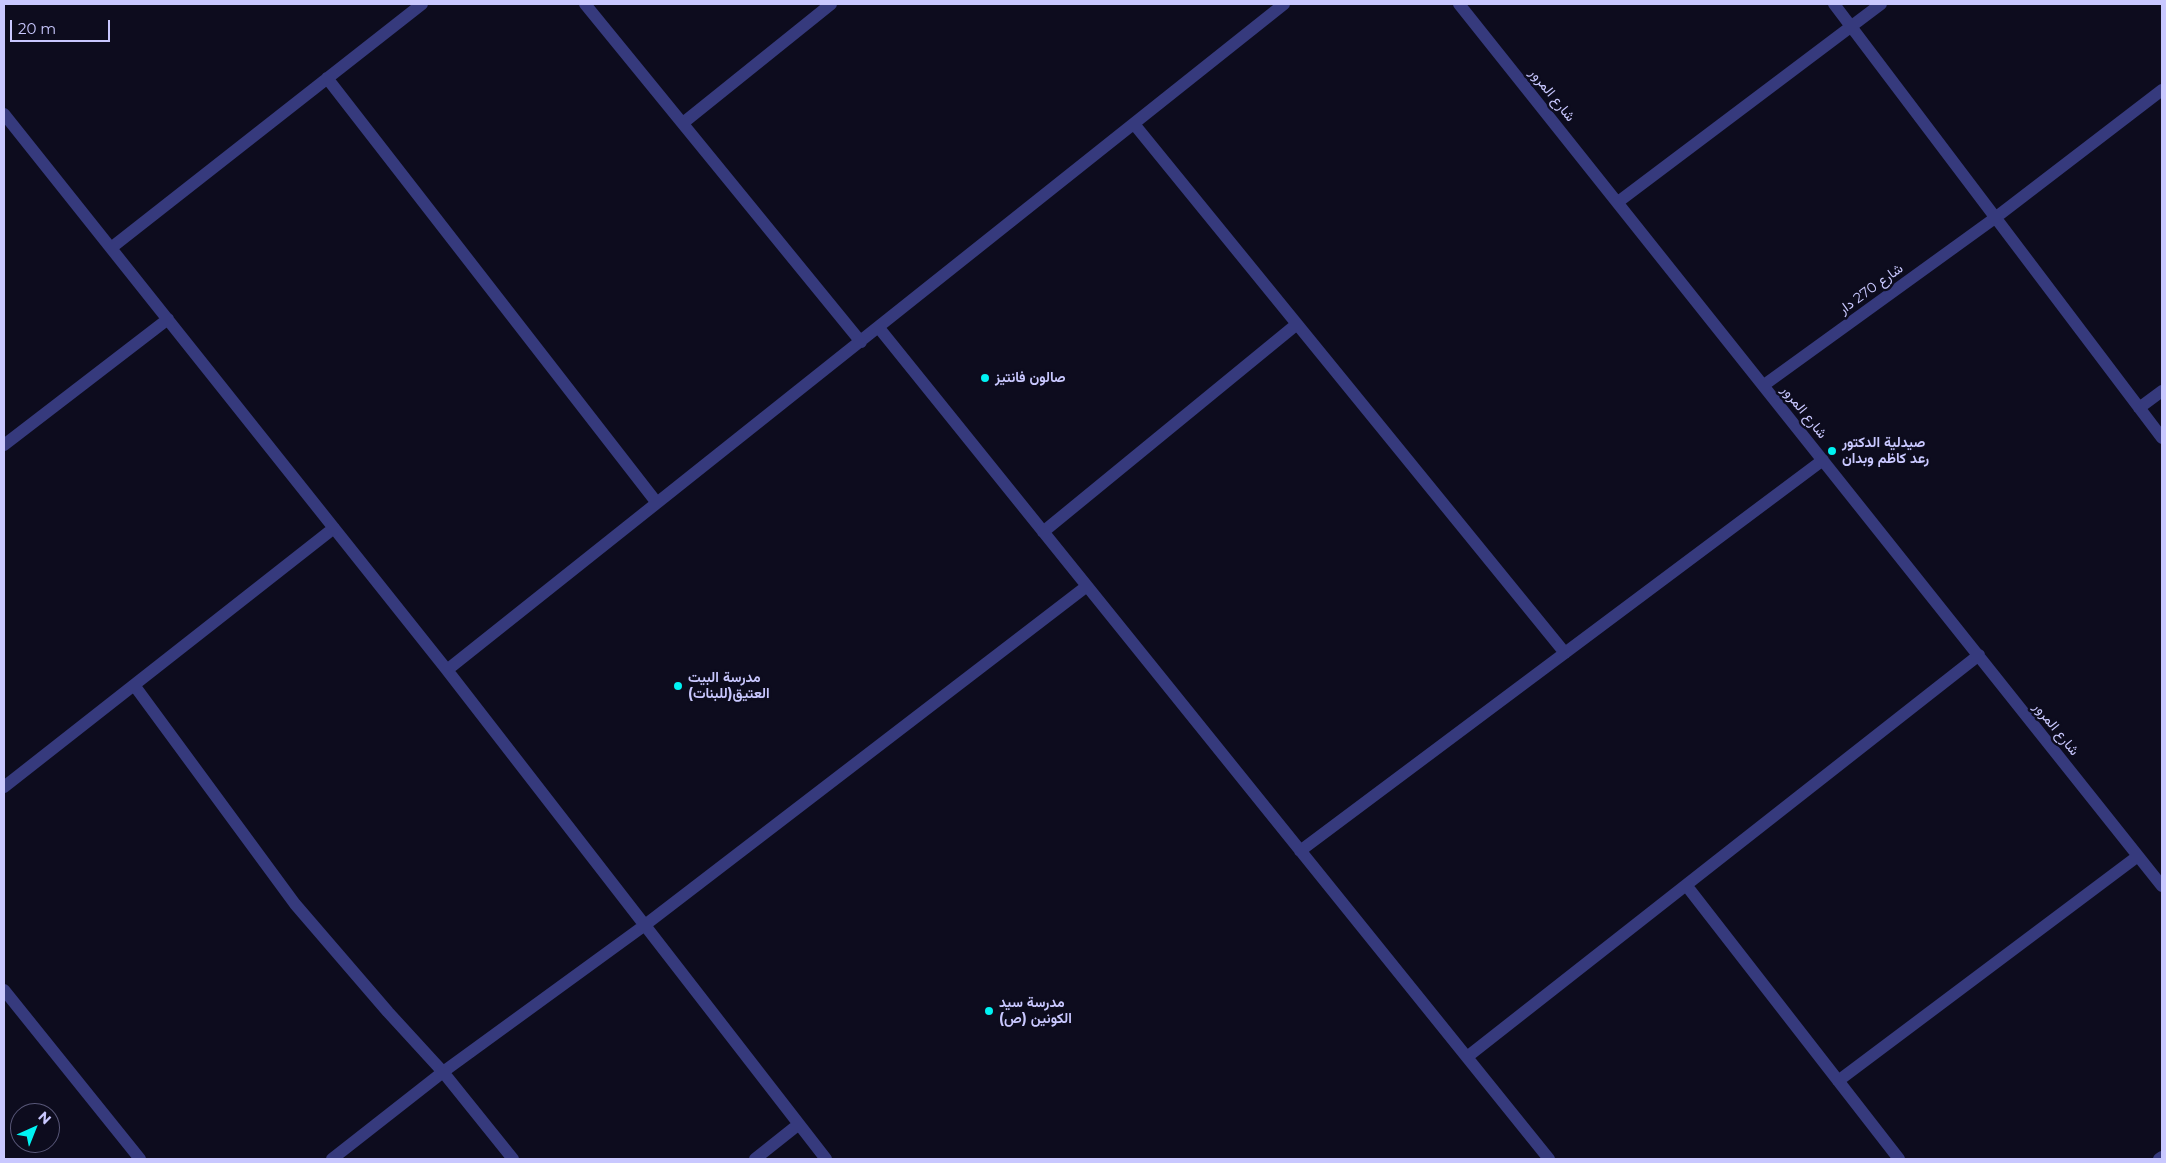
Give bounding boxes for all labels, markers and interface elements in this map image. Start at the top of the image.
scale bar [12,10,112,42]
text: 20 m [18,19,56,38]
street label: شارع المرور [1526,65,1578,125]
street label: شارع 270 دار [1836,260,1906,318]
place label: صالون فانتيز [995,370,1066,386]
marker: صالون فانتيز [979,372,991,384]
street label: شارع المرور [1778,382,1830,442]
place label: صيدلية الدكتور رعد كاظم وبدان [1842,435,1929,468]
marker: صيدلية الدكتور رعد كاظم وبدان [1826,445,1838,457]
place label: مدرسة البيت العتيق(للبنات) [688,670,770,702]
marker: مدرسة البيت العتيق(للبنات) [672,680,684,692]
street label: شارع المرور [2030,699,2082,759]
place label: مدرسة سيد الكونين (ص) [999,995,1072,1028]
marker: مدرسة سيد الكونين (ص) [983,1005,995,1017]
north arrow [10,1103,60,1153]
text: N [34,1108,55,1128]

